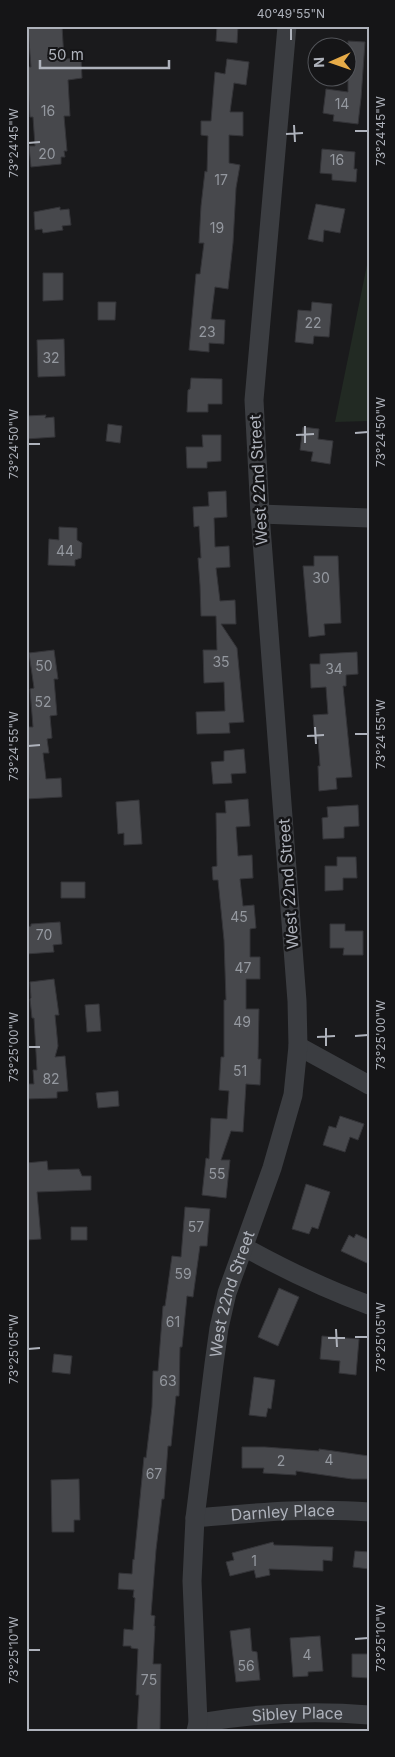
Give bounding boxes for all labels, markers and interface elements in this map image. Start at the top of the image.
text: 40°49'55"N [257,6,325,21]
scale bar [40,38,169,70]
north arrow [308,38,358,88]
text: 50 m [48,45,84,64]
text: N [310,57,327,68]
house number: 14 [335,95,349,112]
text: 73°24'45"W [373,96,388,166]
house number: 16 [41,102,55,119]
text: 73°24'45"W [6,108,21,178]
house number: 20 [38,145,56,162]
house number: 16 [330,151,344,168]
house number: 17 [214,171,228,188]
house number: 19 [210,219,224,236]
house number: 22 [304,314,322,331]
house number: 23 [198,323,216,340]
house number: 32 [42,349,60,366]
text: 73°24'50"W [373,397,388,467]
text: 73°24'50"W [6,409,21,479]
street label: West 22nd Street [245,414,271,546]
house number: 44 [56,542,74,559]
house number: 30 [312,569,330,586]
house number: 35 [212,653,230,670]
house number: 50 [35,657,53,674]
house number: 34 [325,660,343,677]
house number: 52 [34,693,52,710]
text: 73°24'55"W [373,699,388,769]
text: 73°24'55"W [6,711,21,781]
street label: West 22nd Street [273,818,303,950]
house number: 45 [230,908,248,925]
house number: 70 [36,926,52,943]
house number: 47 [235,959,252,976]
text: 73°25'00"W [373,1000,388,1070]
text: 73°25'00"W [6,1012,21,1082]
house number: 49 [233,1013,251,1030]
house number: 51 [233,1062,247,1079]
house number: 82 [42,1070,60,1087]
house number: 55 [208,1165,226,1182]
house number: 57 [188,1218,204,1235]
street label: West 22nd Street [205,1228,259,1359]
house number: 59 [174,1265,192,1282]
text: 73°25'05"W [373,1302,388,1372]
house number: 61 [166,1313,180,1330]
text: 73°25'05"W [6,1314,21,1384]
house number: 63 [159,1372,177,1389]
house number: 4 [324,1451,334,1468]
house number: 2 [277,1452,285,1469]
house number: 67 [146,1465,162,1482]
street label: Darnley Place [230,1500,335,1525]
house number: 1 [251,1552,257,1569]
text: 73°25'10"W [373,1604,388,1672]
text: 73°25'10"W [6,1616,21,1684]
house number: 4 [302,1646,312,1663]
house number: 56 [237,1657,255,1674]
house number: 75 [141,1671,157,1688]
street label: Sibley Place [251,1703,344,1726]

